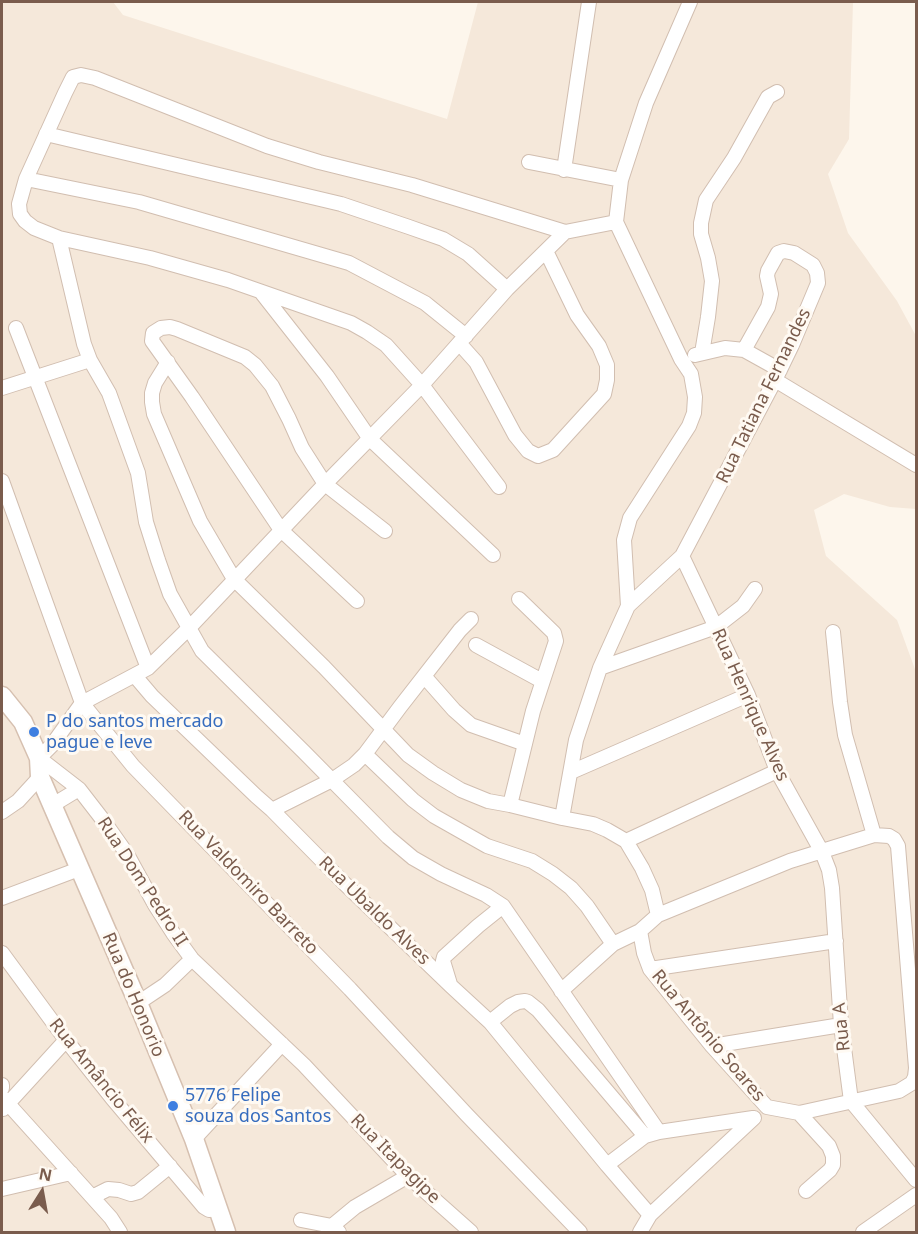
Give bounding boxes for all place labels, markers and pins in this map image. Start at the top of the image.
place label: P do santos mercado pague e leve [46,711,223,754]
marker: P do santos mercado pague e leve [27,725,41,739]
place label: 5776 Felipe souza dos Santos [185,1085,331,1128]
marker: 5776 Felipe souza dos Santos [166,1099,180,1113]

